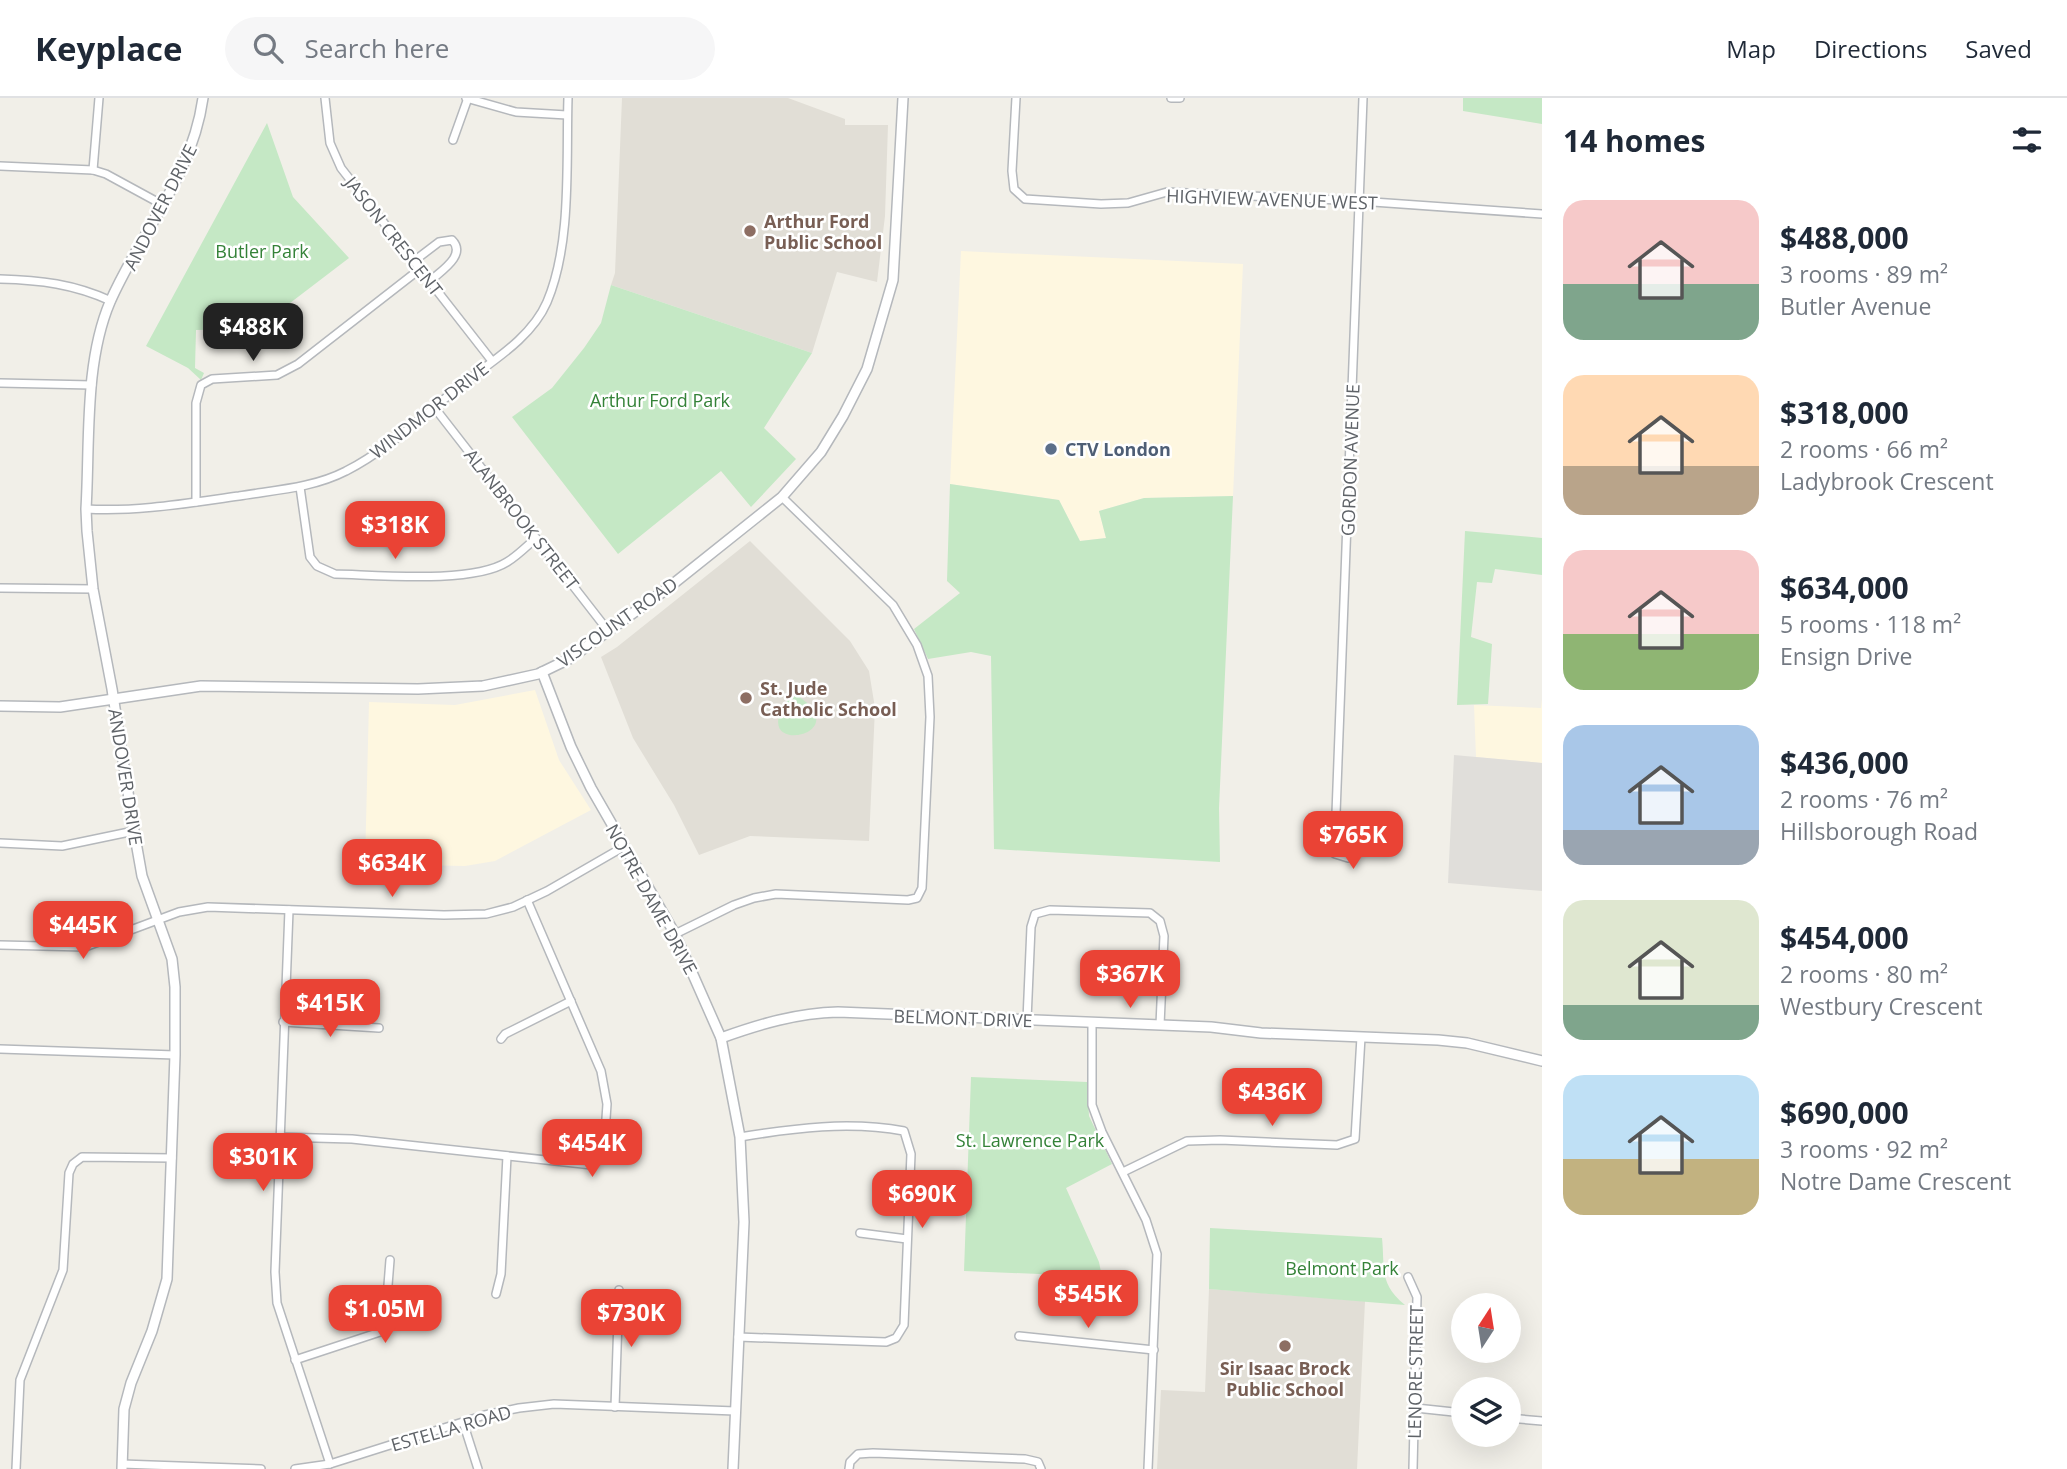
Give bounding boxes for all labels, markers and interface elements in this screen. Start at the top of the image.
search box [225,17,715,80]
text: Keyplace [35,26,183,71]
icon: search [249,29,287,67]
text: Search here [305,30,449,66]
text: Map [1726,32,1776,65]
text: Directions [1814,32,1927,65]
text: Saved [1965,32,2032,65]
text: 14 homes [1563,120,1706,161]
icon: filters [2008,121,2046,159]
street label: ANDOVER DRIVE [118,140,202,274]
street label: JASON CRESCENT [339,170,448,301]
street label: HIGHVIEW AVENUE WEST [1166,183,1378,215]
place label: Arthur Ford Public School [764,209,882,254]
text: $488,000 [1780,217,1909,258]
marker: Arthur Ford Public School [742,223,758,239]
icon: home [1619,228,1703,312]
park label: Butler Park [215,239,309,263]
text: 3 rooms · 89 m² [1780,258,1948,290]
text: Butler Avenue [1780,290,1931,322]
pin: $488K [204,303,302,363]
text: $488K [219,310,287,342]
street label: WINDMOR DRIVE [365,356,493,464]
street label: GORDON AVENUE [1335,383,1365,537]
park label: Arthur Ford Park [590,388,731,412]
text: $318,000 [1780,392,1909,433]
icon: home [1619,403,1703,487]
text: 2 rooms · 66 m² [1780,433,1948,465]
place label: CTV London [1065,437,1171,461]
marker: CTV London [1043,441,1059,457]
street label: ALANBROOK STREET [459,443,585,595]
text: Ladybrook Crescent [1780,465,1994,497]
pin: $318K [346,502,444,561]
text: $318K [361,508,429,540]
text: $634,000 [1780,567,1909,608]
street label: VISCOUNT ROAD [552,572,682,672]
icon: home [1619,578,1703,662]
text: 5 rooms · 118 m² [1780,608,1961,640]
text: Ensign Drive [1780,640,1913,672]
place label: St. Jude Catholic School [760,676,897,721]
marker: St. Jude Catholic School [738,690,754,706]
street label: ANDOVER DRIVE [103,707,149,847]
text: $436,000 [1780,742,1909,783]
icon: home [1619,753,1703,837]
text: 2 rooms · 76 m² [1780,783,1948,815]
pin: $765K [1304,812,1402,871]
text: Hillsborough Road [1780,815,1978,847]
text: $765K [1319,818,1387,850]
street label: NOTRE DAME DRIVE [601,819,703,979]
pin: $634K [343,840,441,899]
text: $634K [358,846,426,878]
pin: $445K [34,902,132,961]
text: $445K [49,908,117,940]
text: $454,000 [1780,917,1909,958]
icon: home [1619,928,1703,1012]
pin: $367K [1081,950,1179,1010]
text: $367K [1096,957,1164,989]
text: 2 rooms · 80 m² [1780,958,1948,990]
pin: $415K [281,979,379,1039]
text: $415K [296,986,364,1018]
text: Westbury Crescent [1780,990,1982,1022]
street label: BELMONT DRIVE [893,1004,1033,1032]
pin: $436K [1223,1068,1321,1128]
text: $436K [1238,1075,1306,1107]
text: $690,000 [1780,1092,1909,1133]
icon: home [1619,1103,1703,1187]
pin: $454K [543,1119,641,1179]
text: $454K [558,1126,626,1158]
park label: St. Lawrence Park [956,1128,1105,1152]
text: 3 rooms · 92 m² [1780,1133,1948,1165]
pin: $301K [214,1134,312,1193]
text: $301K [229,1140,297,1172]
text: Notre Dame Crescent [1780,1165,2011,1197]
pin: $690K [873,1170,971,1230]
text: $690K [888,1177,956,1209]
park label: Belmont Park [1285,1256,1399,1280]
pin: $545K [1039,1270,1137,1330]
text: $545K [1054,1277,1122,1309]
pin: $1.05M [328,1286,442,1345]
pin: $730K [582,1290,680,1349]
text: $1.05M [345,1292,425,1324]
north arrow [1451,1293,1521,1363]
map controls [1451,1293,1521,1447]
text: $730K [597,1296,665,1328]
street label: LENORE STREET [1402,1305,1428,1439]
marker: Sir Isaac Brock Public School [1277,1338,1293,1354]
place label: Sir Isaac Brock Public School [1220,1356,1351,1401]
button: layers [1451,1377,1521,1447]
street label: ESTELLA ROAD [388,1399,514,1457]

